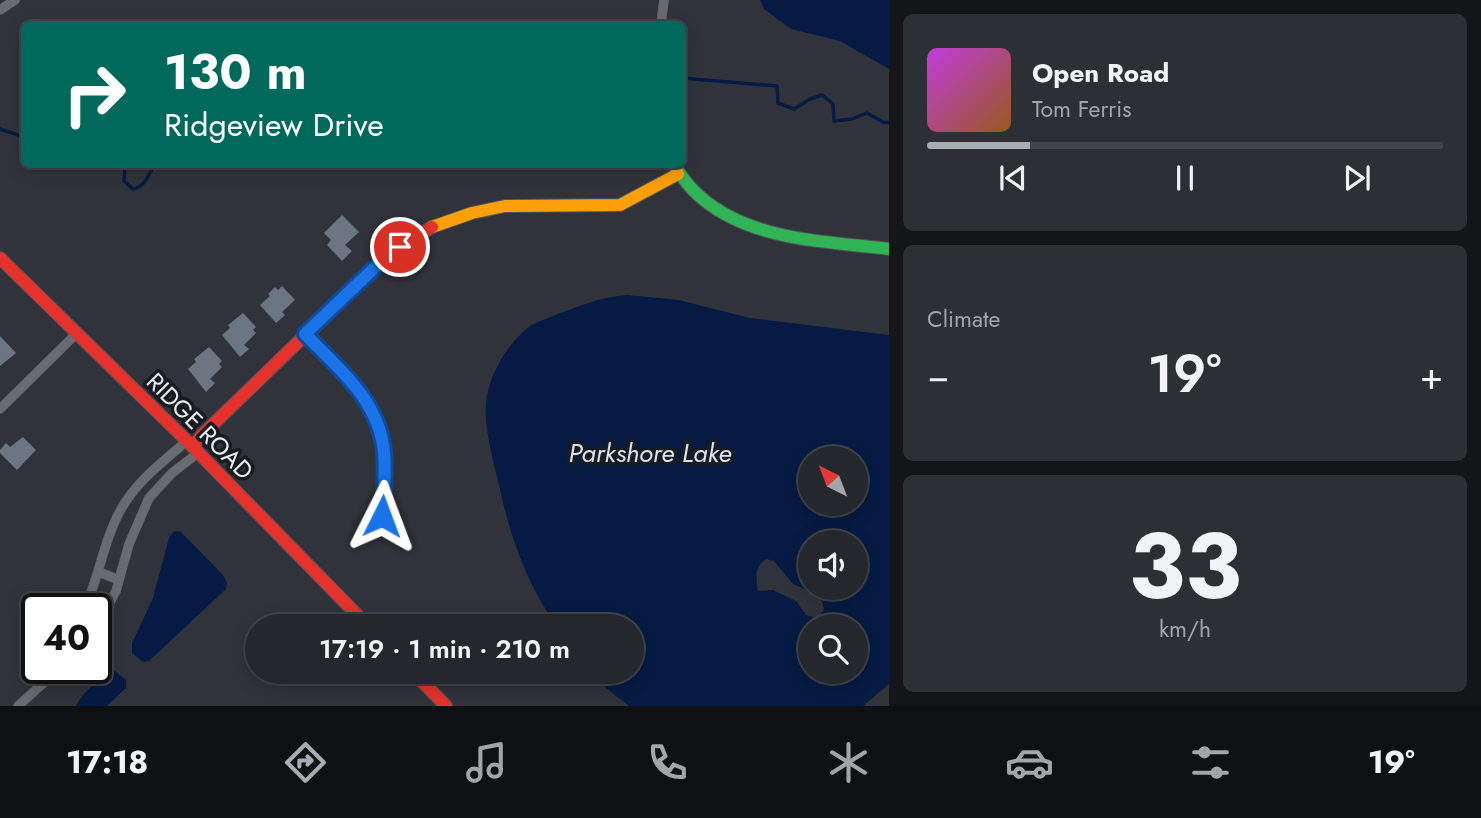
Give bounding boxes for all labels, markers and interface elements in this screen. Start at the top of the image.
text: 130 m [164,37,307,107]
icon: right [49,49,140,140]
text: Open Road [1032,54,1169,92]
text: Tom Ferris [1032,92,1131,126]
text: Ridgeview Drive [164,102,384,148]
icon: previous [994,159,1032,197]
icon: pause [1166,159,1204,197]
icon: next [1338,159,1376,197]
pin [370,217,430,277]
icon: arrive [381,228,419,266]
text: Climate [927,302,1000,336]
text: 19° [1148,336,1222,412]
text: − [927,348,949,403]
text: + [1420,348,1443,403]
street label: RIDGE ROAD [139,365,261,487]
water label: Parkshore Lake [569,434,731,472]
north arrow [798,446,868,516]
map controls [798,446,868,684]
position arrow [345,479,419,553]
text: 33 [1128,501,1242,632]
button: sound [798,530,868,600]
speed limit sign: 40 [21,593,112,684]
text: km/h [1159,612,1211,646]
button: search [798,614,868,684]
text: 17:19 · 1 min · 210 m [319,630,570,668]
icon: directions [281,738,330,787]
icon: music [462,738,511,787]
icon: phone [643,738,692,787]
icon: climate [824,738,873,787]
icon: car [1005,738,1054,787]
icon: filters [1186,738,1235,787]
text: 17:18 [66,739,148,785]
text: 19° [1368,739,1415,785]

